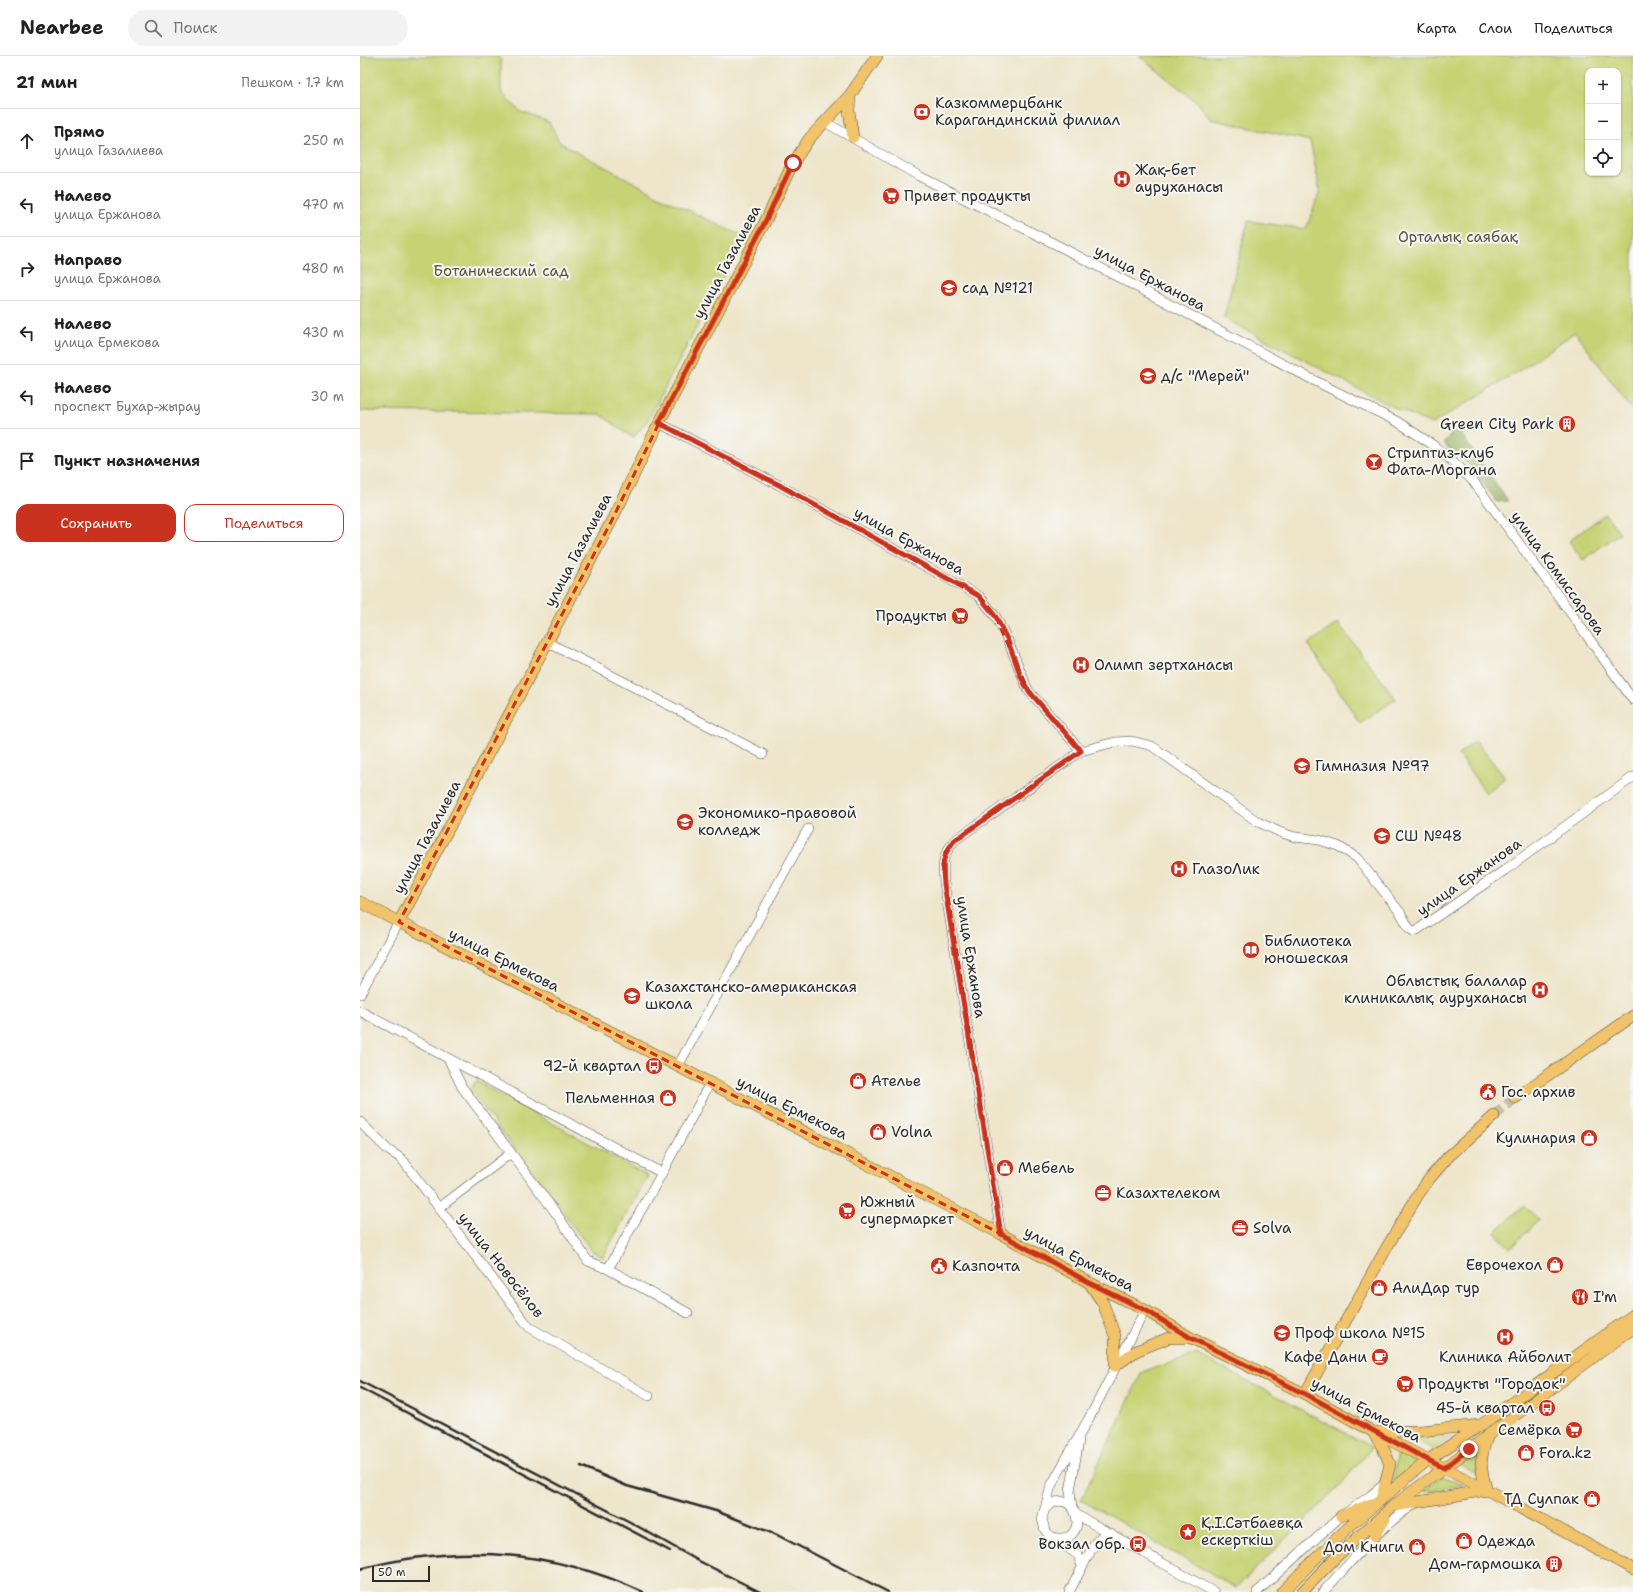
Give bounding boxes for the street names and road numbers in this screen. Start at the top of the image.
street label: улица Газалиева [689,201,766,322]
street label: улица Ержанова [1091,240,1210,316]
street label: улица Газалиева [540,489,617,610]
street label: улица Ержанова [850,502,968,580]
street label: улица Комиссарова [1506,507,1610,639]
street label: улица Газалиева [389,776,466,897]
street label: улица Ержанова [1413,833,1526,921]
street label: улица Ержанова [951,895,991,1020]
street label: улица Ермекова [445,923,563,997]
street label: улица Ермекова [733,1071,851,1145]
street label: улица Новосёлов [454,1208,548,1322]
street label: улица Ермекова [1021,1222,1138,1297]
street label: улица Ермекова [1308,1373,1425,1448]

